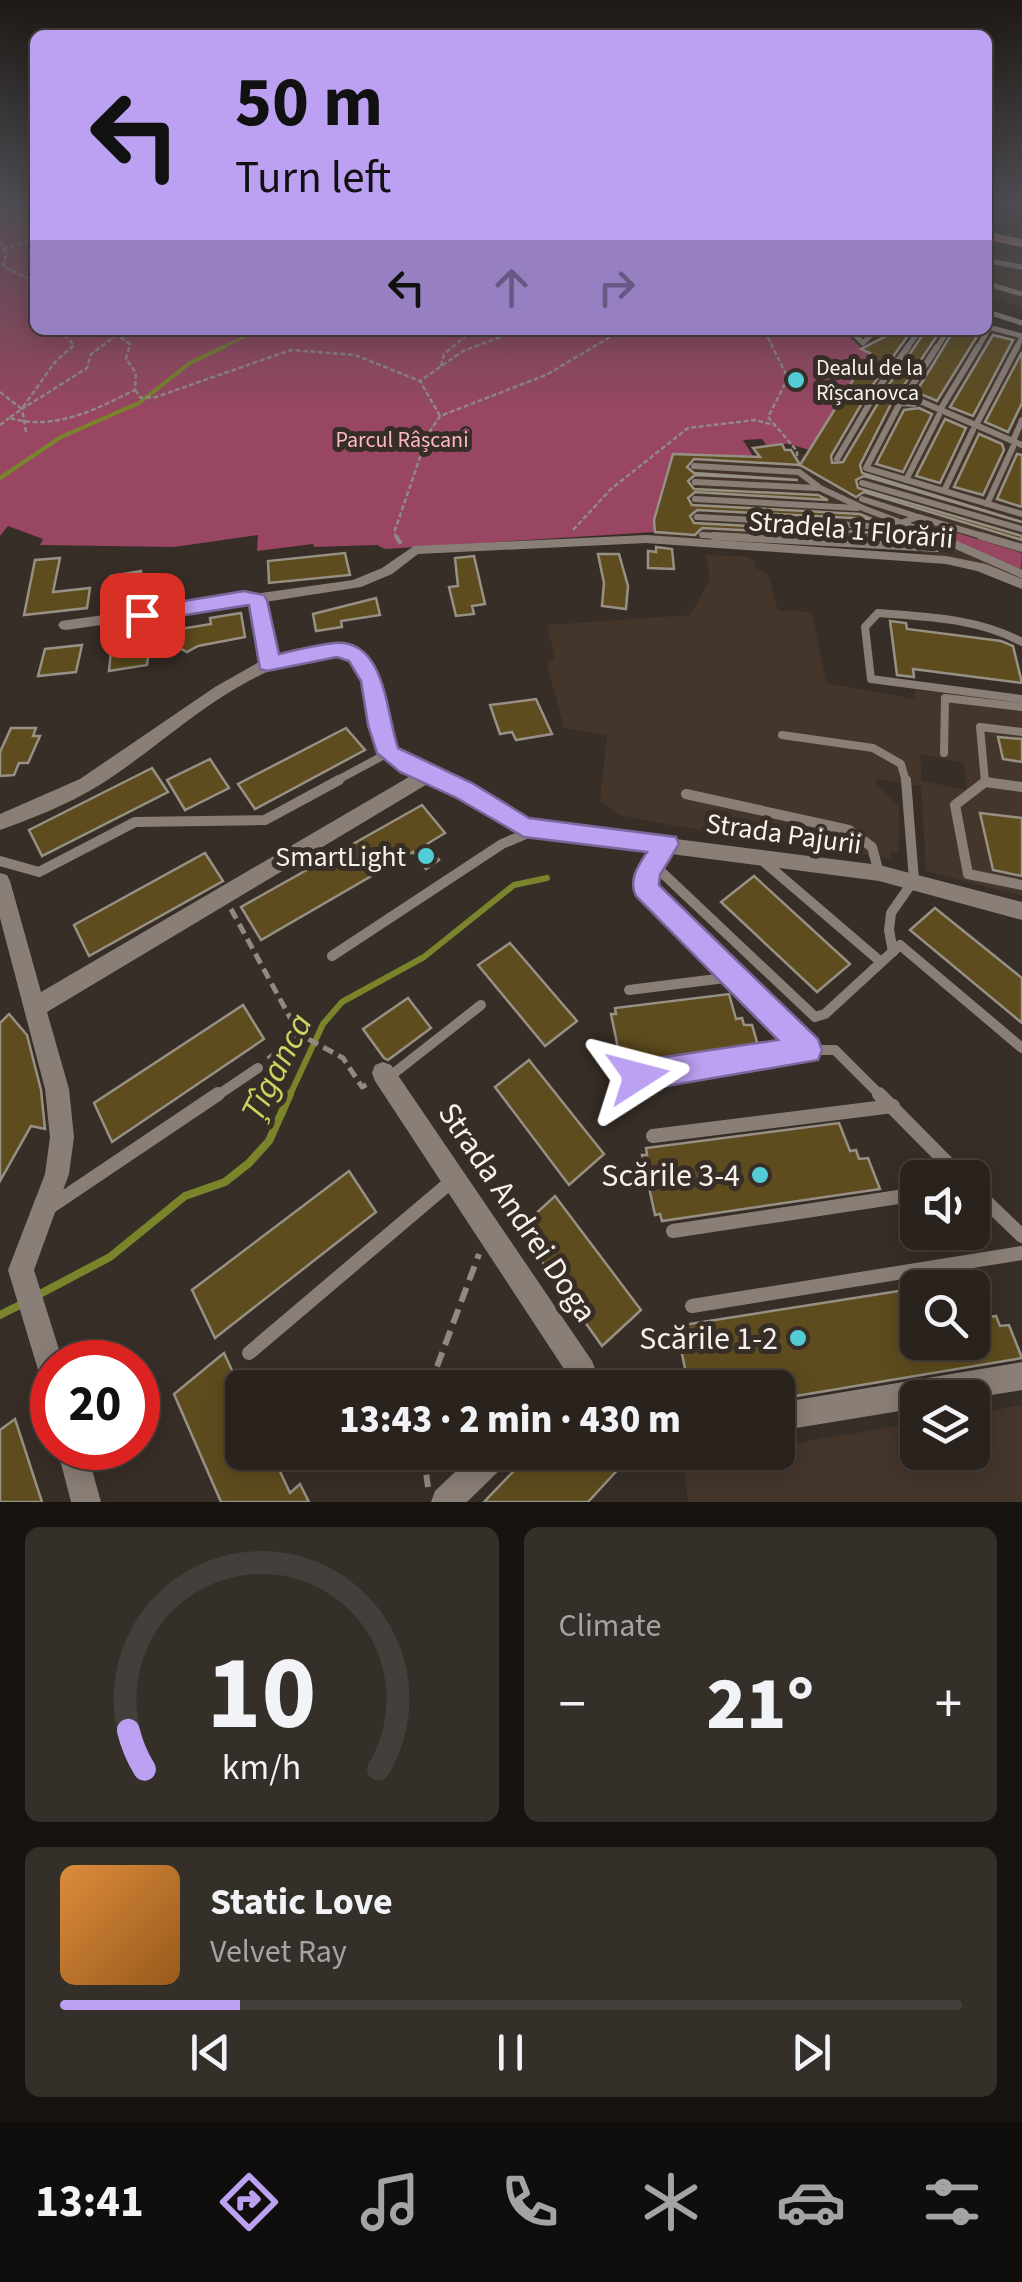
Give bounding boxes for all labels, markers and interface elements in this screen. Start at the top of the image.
text: 50 m [235,53,383,153]
icon: left [70,70,200,200]
text: Turn left [235,146,391,210]
icon: left [379,260,434,315]
icon: ahead [484,260,539,315]
icon: right [589,260,644,315]
place label: Dealul de la Rîșcanovca [816,352,923,409]
marker: Dealul de la Rîșcanovca [785,369,807,391]
park label: Parcul Râșcani [335,424,469,456]
street label: Stradela 1 Florării [747,501,955,559]
pin [100,573,185,658]
icon: arrive [115,588,170,643]
street label: Strada Pajurii [704,803,864,865]
place label: SmartLight [275,837,407,877]
marker: SmartLight [415,845,437,867]
water label: Țîganca [228,1005,325,1130]
position arrow [586,1024,690,1128]
street label: Strada Andrei Doga [426,1093,608,1332]
place label: Scările 3-4 [601,1153,740,1199]
map controls [900,1160,990,1470]
button: sound [900,1160,990,1250]
marker: Scările 3-4 [749,1164,771,1186]
button: search [900,1270,990,1360]
place label: Scările 1-2 [639,1316,778,1362]
marker: Scările 1-2 [787,1327,809,1349]
speed limit sign: 20 [30,1340,160,1470]
button: layers [900,1380,990,1470]
text: 13:43 · 2 min · 430 m [339,1393,681,1447]
text: Climate [559,1603,661,1649]
text: 10 [207,1621,317,1769]
text: 21° [706,1651,814,1758]
text: − [559,1666,586,1744]
text: + [935,1666,962,1744]
text: km/h [222,1742,301,1793]
text: Static Love [210,1875,393,1929]
text: Velvet Ray [210,1929,347,1975]
icon: previous [183,2025,238,2080]
icon: pause [483,2025,538,2080]
icon: next [784,2025,839,2080]
icon: directions [214,2167,284,2237]
icon: music [355,2167,425,2237]
icon: phone [495,2167,565,2237]
icon: climate [636,2167,706,2237]
icon: car [776,2167,846,2237]
icon: filters [917,2167,987,2237]
text: 13:41 [35,2170,144,2234]

